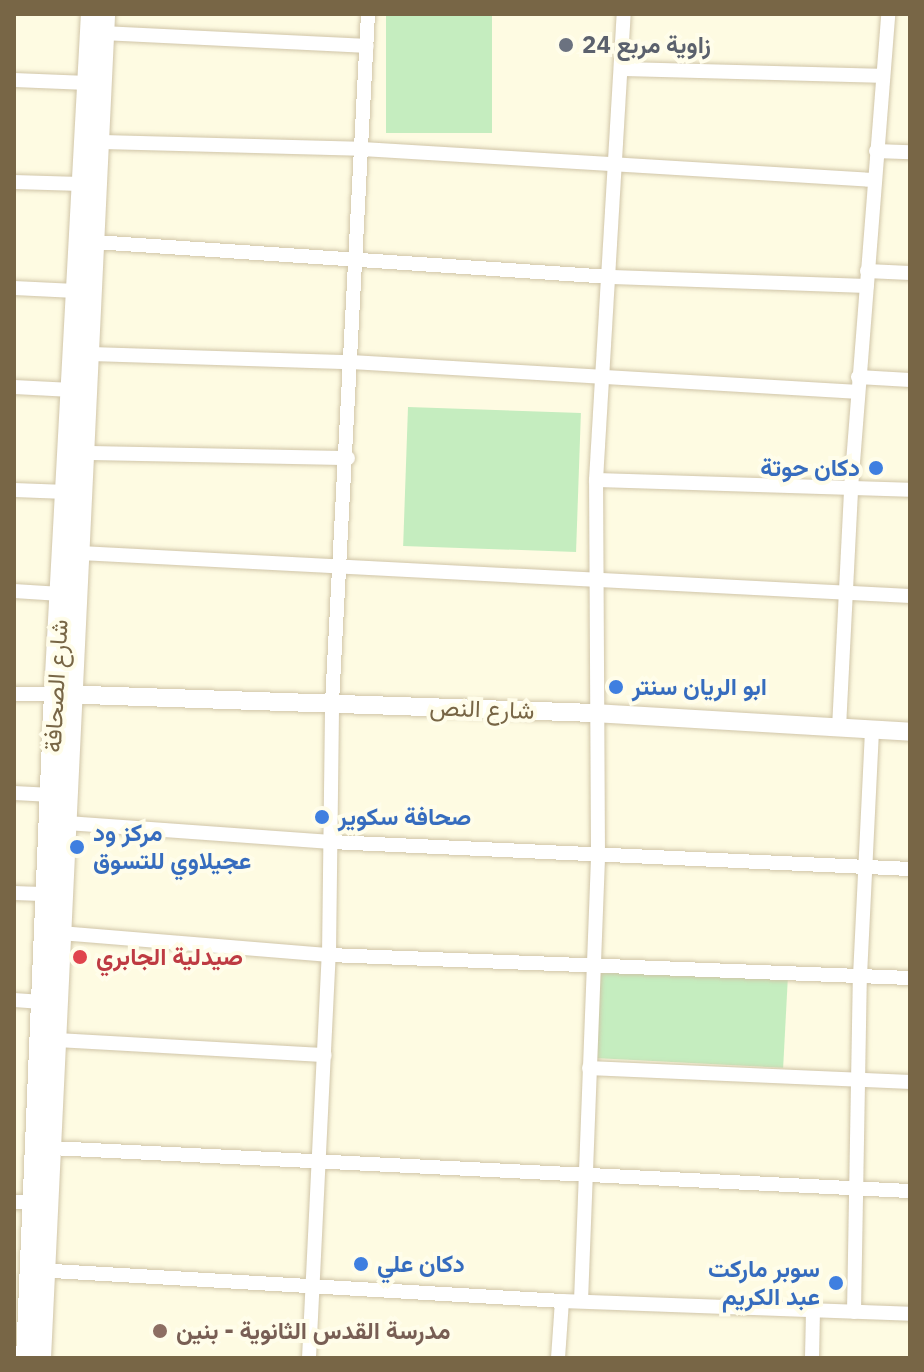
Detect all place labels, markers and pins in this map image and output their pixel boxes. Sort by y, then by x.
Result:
place label: زاوية مربع 24 [582,31,711,59]
marker: زاوية مربع 24 [557,36,575,54]
place label: دكان حوتة [760,454,860,482]
marker: دكان حوتة [867,459,885,477]
place label: ابو الريان سنتر [632,673,767,701]
marker: ابو الريان سنتر [607,678,625,696]
place label: صحافة سكوير [338,803,471,831]
marker: صحافة سكوير [313,808,331,826]
place label: مركز ود عجيلاوي للتسوق [93,819,251,875]
marker: مركز ود عجيلاوي للتسوق [68,838,86,856]
place label: صيدلية الجابري [96,943,243,971]
marker: صيدلية الجابري [71,948,89,966]
place label: دكان علي [377,1250,465,1278]
marker: دكان علي [352,1255,370,1273]
place label: سوبر ماركت عبد الكريم [708,1255,820,1311]
marker: سوبر ماركت عبد الكريم [827,1274,845,1292]
place label: مدرسة القدس الثانوية - بنين [176,1317,450,1345]
marker: مدرسة القدس الثانوية - بنين [151,1322,169,1340]

